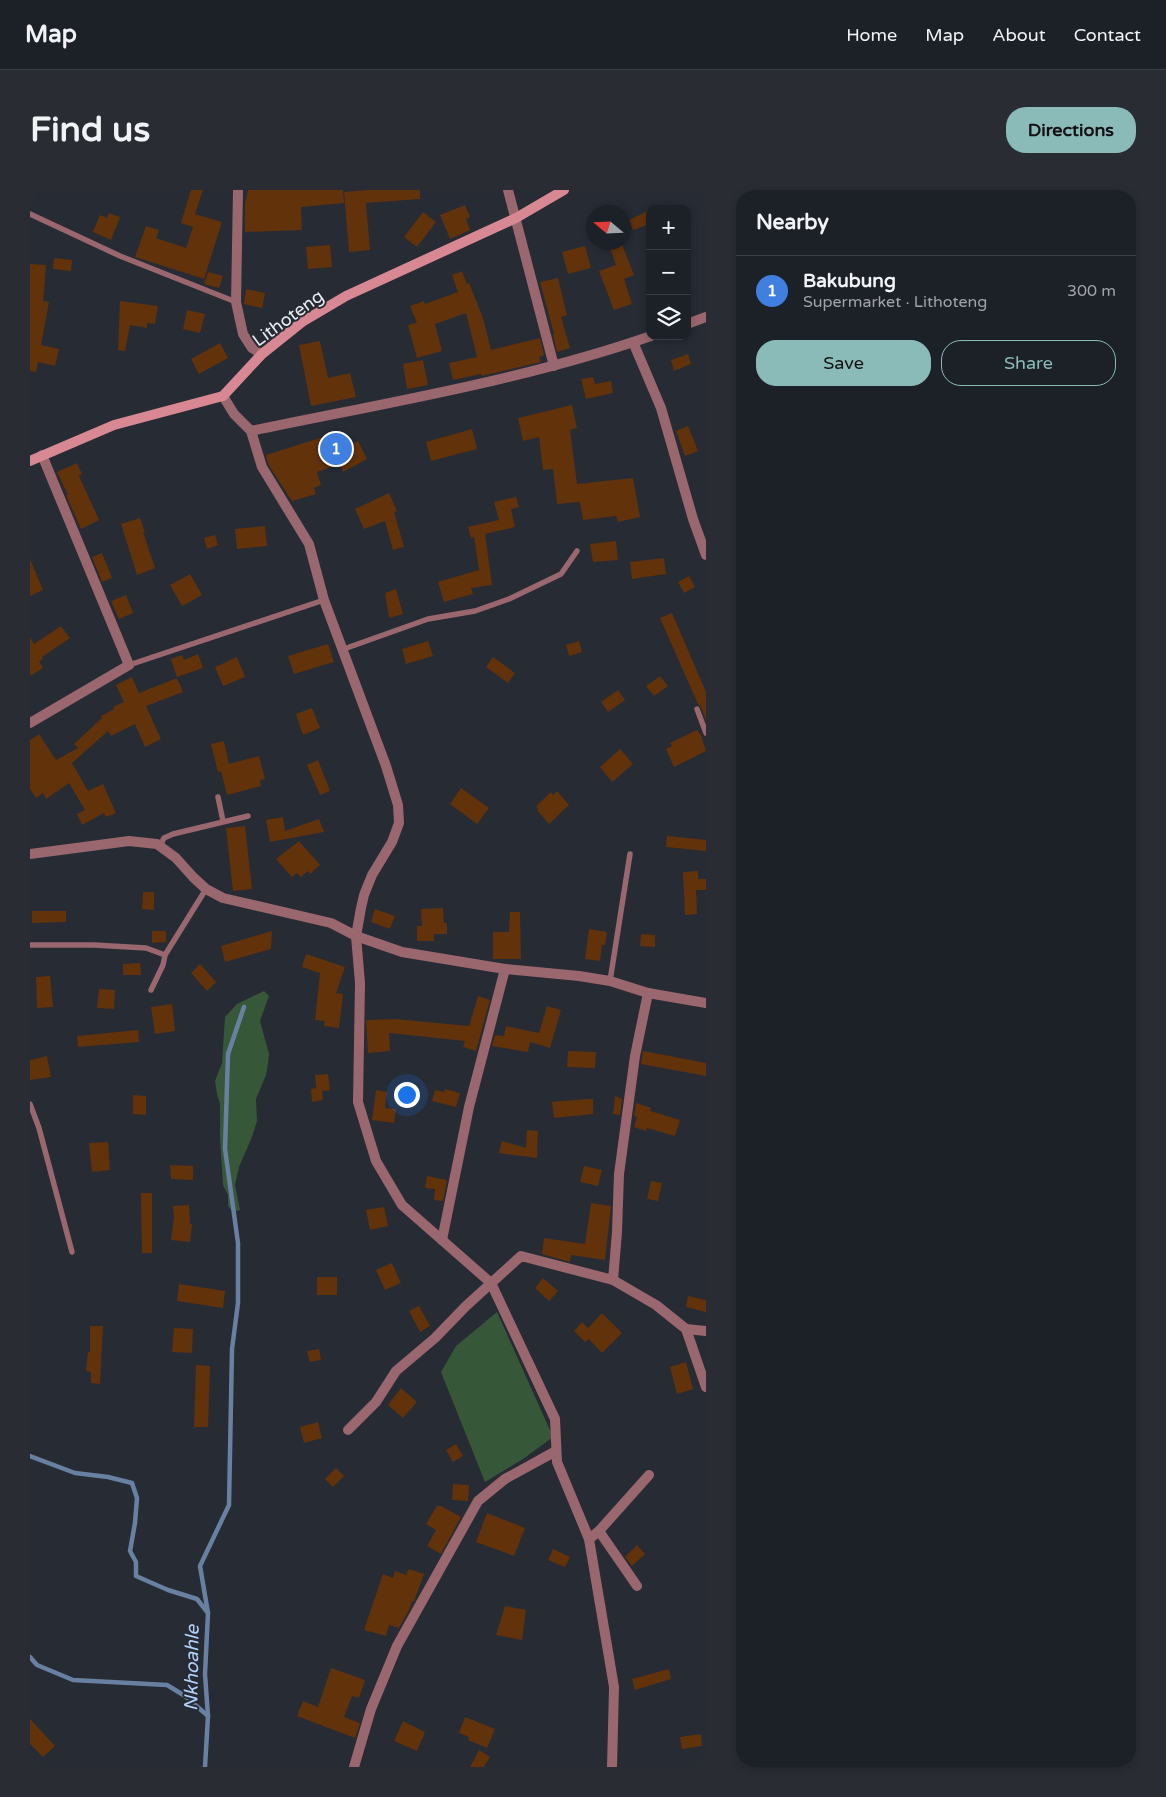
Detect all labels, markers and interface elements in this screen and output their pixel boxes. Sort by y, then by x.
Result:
text: Map [25,20,77,49]
text: Home [846,24,897,46]
text: Map [925,24,964,46]
text: About [992,24,1046,46]
text: Contact [1074,24,1141,46]
button: Directions [1006,107,1136,153]
text: Find us [30,109,150,151]
north arrow [586,205,631,250]
map controls [646,205,691,340]
button: + [646,205,691,250]
text: Nearby [756,210,829,235]
button: − [646,250,691,295]
text: Bakubung [803,270,896,292]
text: 1 [767,281,777,301]
text: 300 m [1067,281,1116,301]
street label: Lithoteng [248,285,328,351]
text: Supermarket · Lithoteng [803,292,987,312]
button: layers [646,295,691,340]
button: Save [756,340,931,386]
button: Share [941,340,1116,386]
pin: 1 [320,430,352,468]
your location [394,1082,420,1108]
water label: Nkhoahle [180,1623,204,1711]

